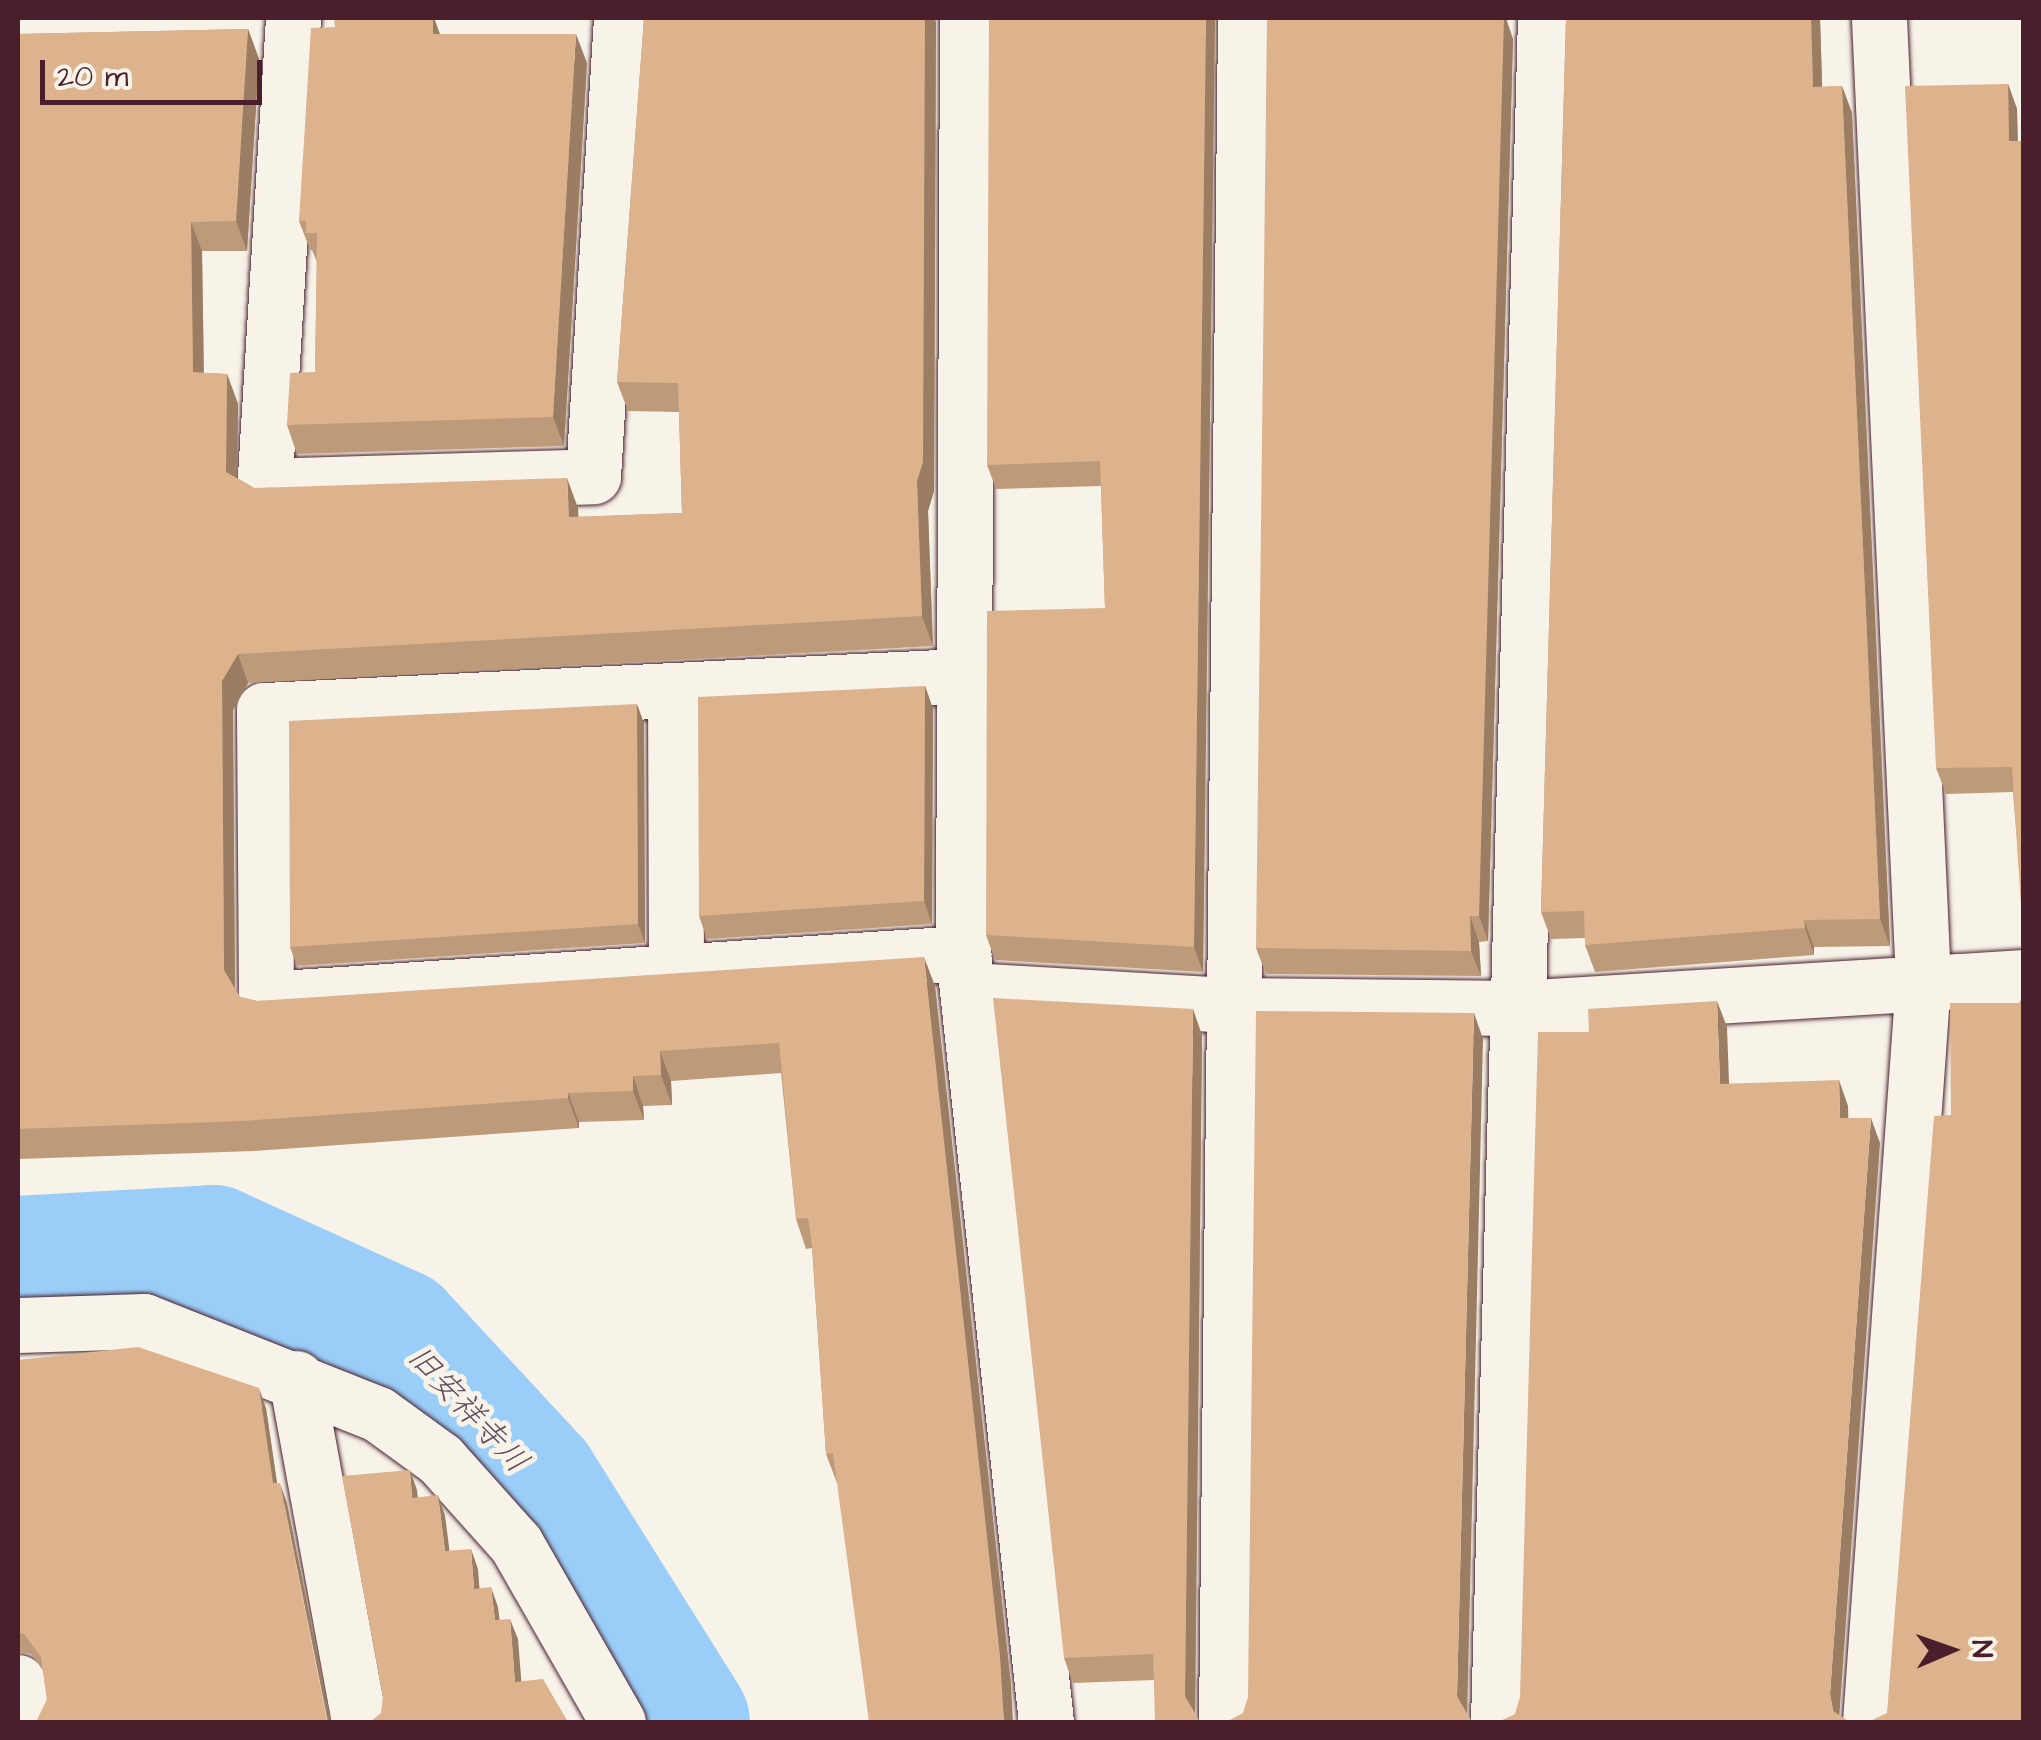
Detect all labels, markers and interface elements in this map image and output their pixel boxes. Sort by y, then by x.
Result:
scale bar [45,40,268,102]
text: 20 m [57,56,128,98]
water label: 旧安祥寺川 [398,1338,536,1482]
north arrow [1901,1600,2001,1700]
text: N [1962,1639,2001,1658]

